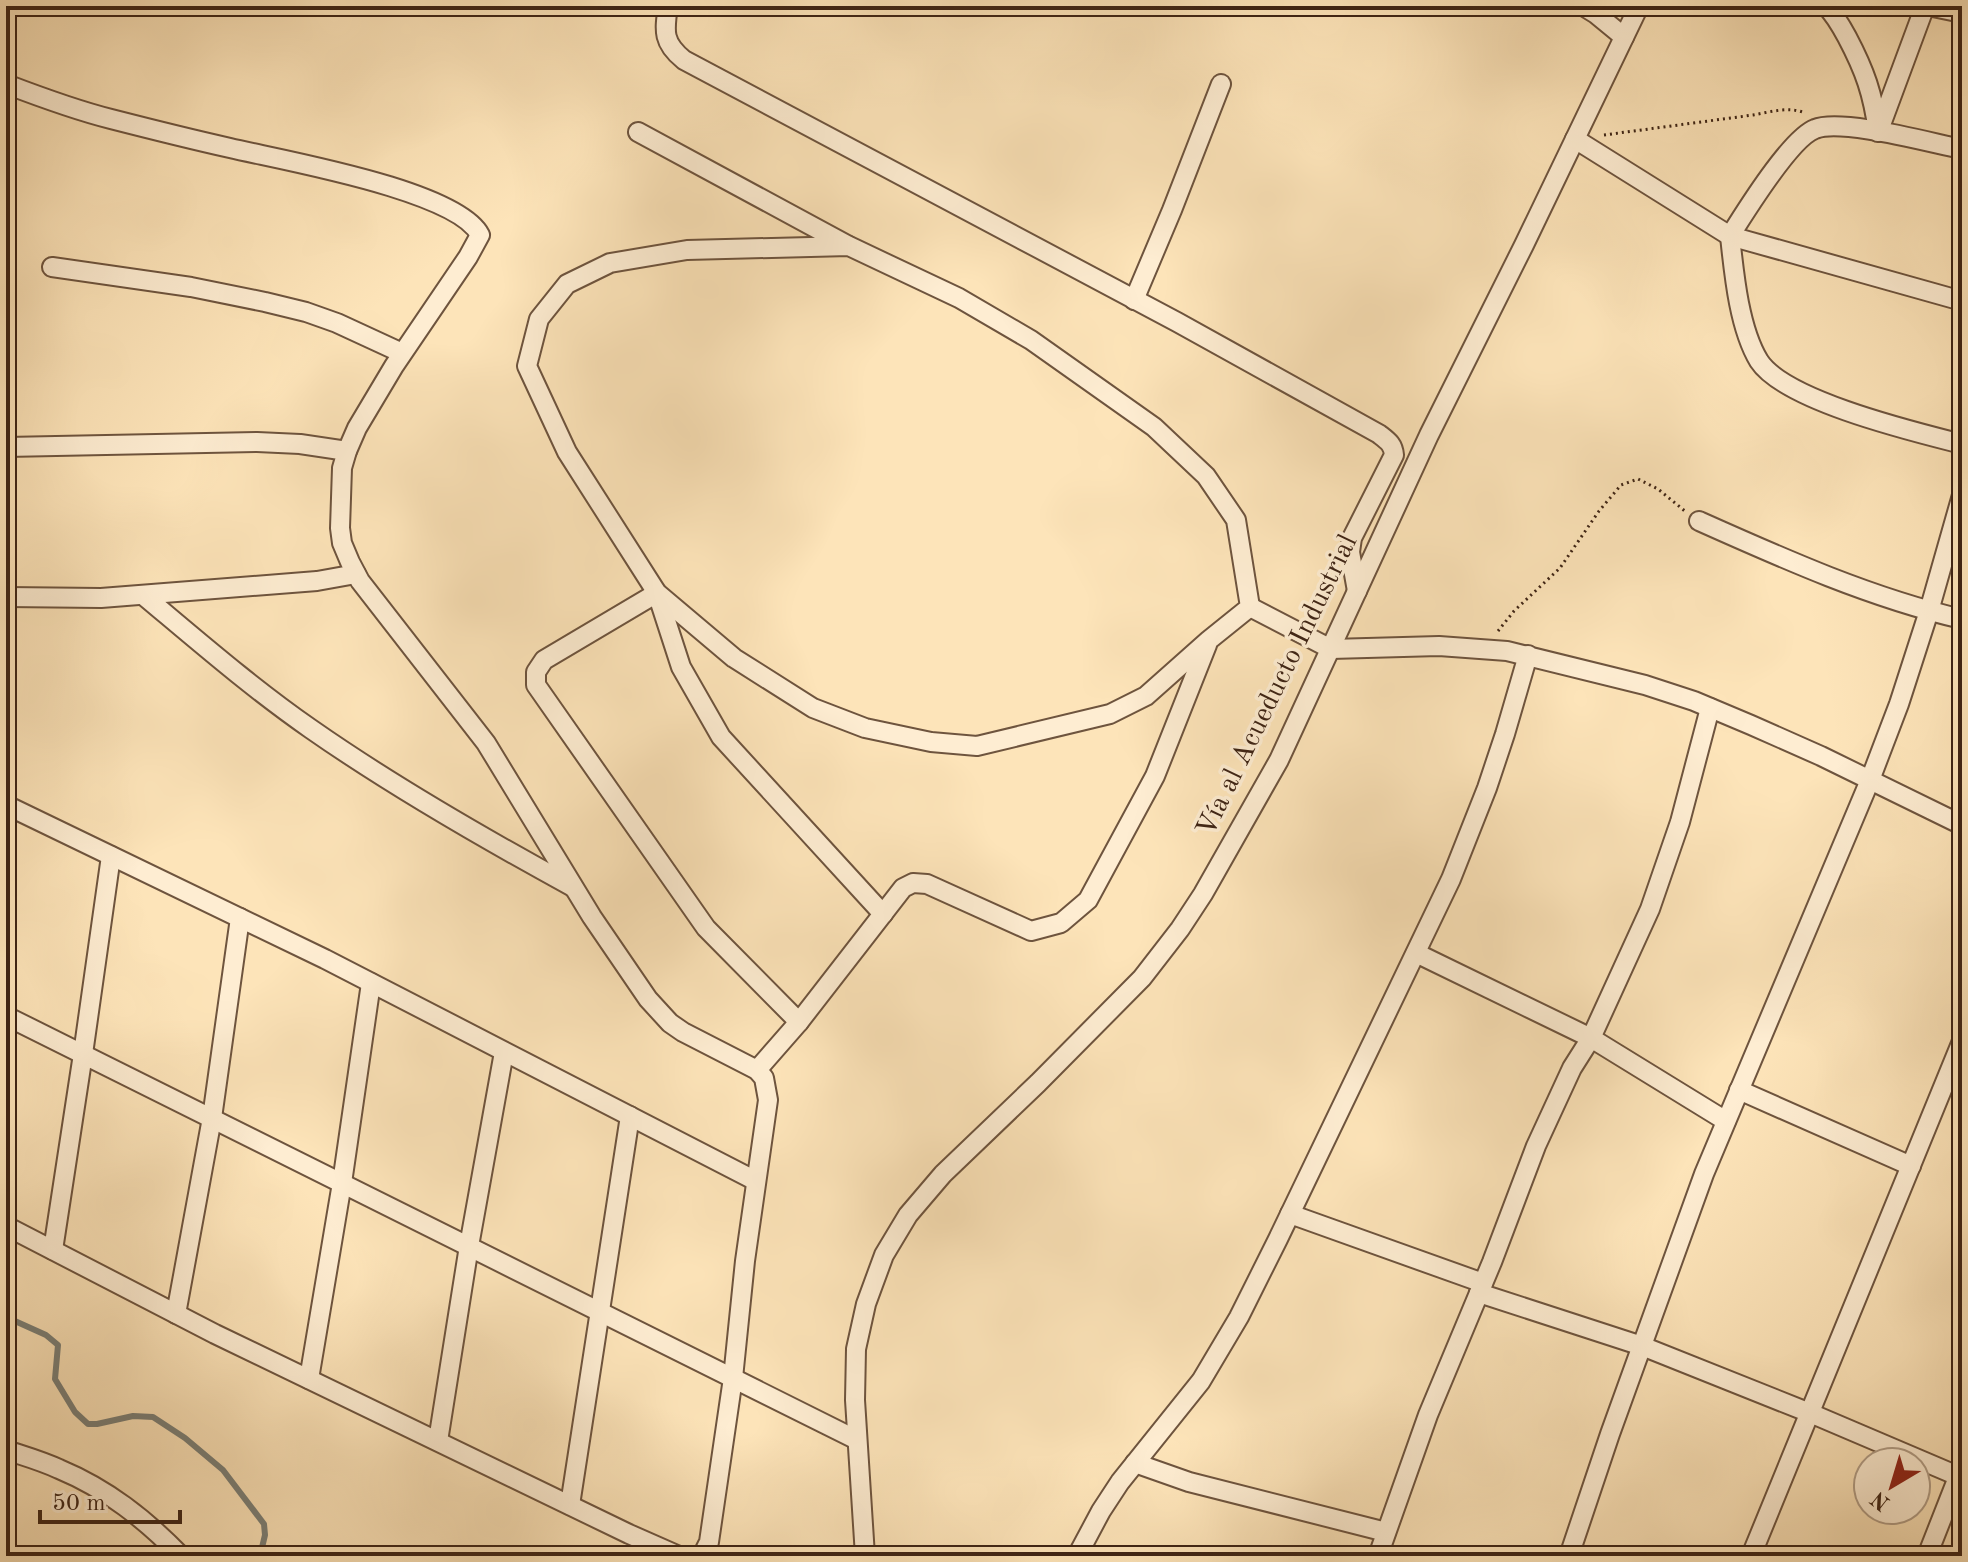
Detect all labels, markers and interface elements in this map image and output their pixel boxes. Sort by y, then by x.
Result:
street label: Vía al Acueducto Industrial [1193,531,1363,841]
north arrow [1852,1446,1932,1526]
scale bar [40,1474,180,1524]
text: N [1867,1486,1894,1514]
text: 50 m [52,1492,106,1516]

